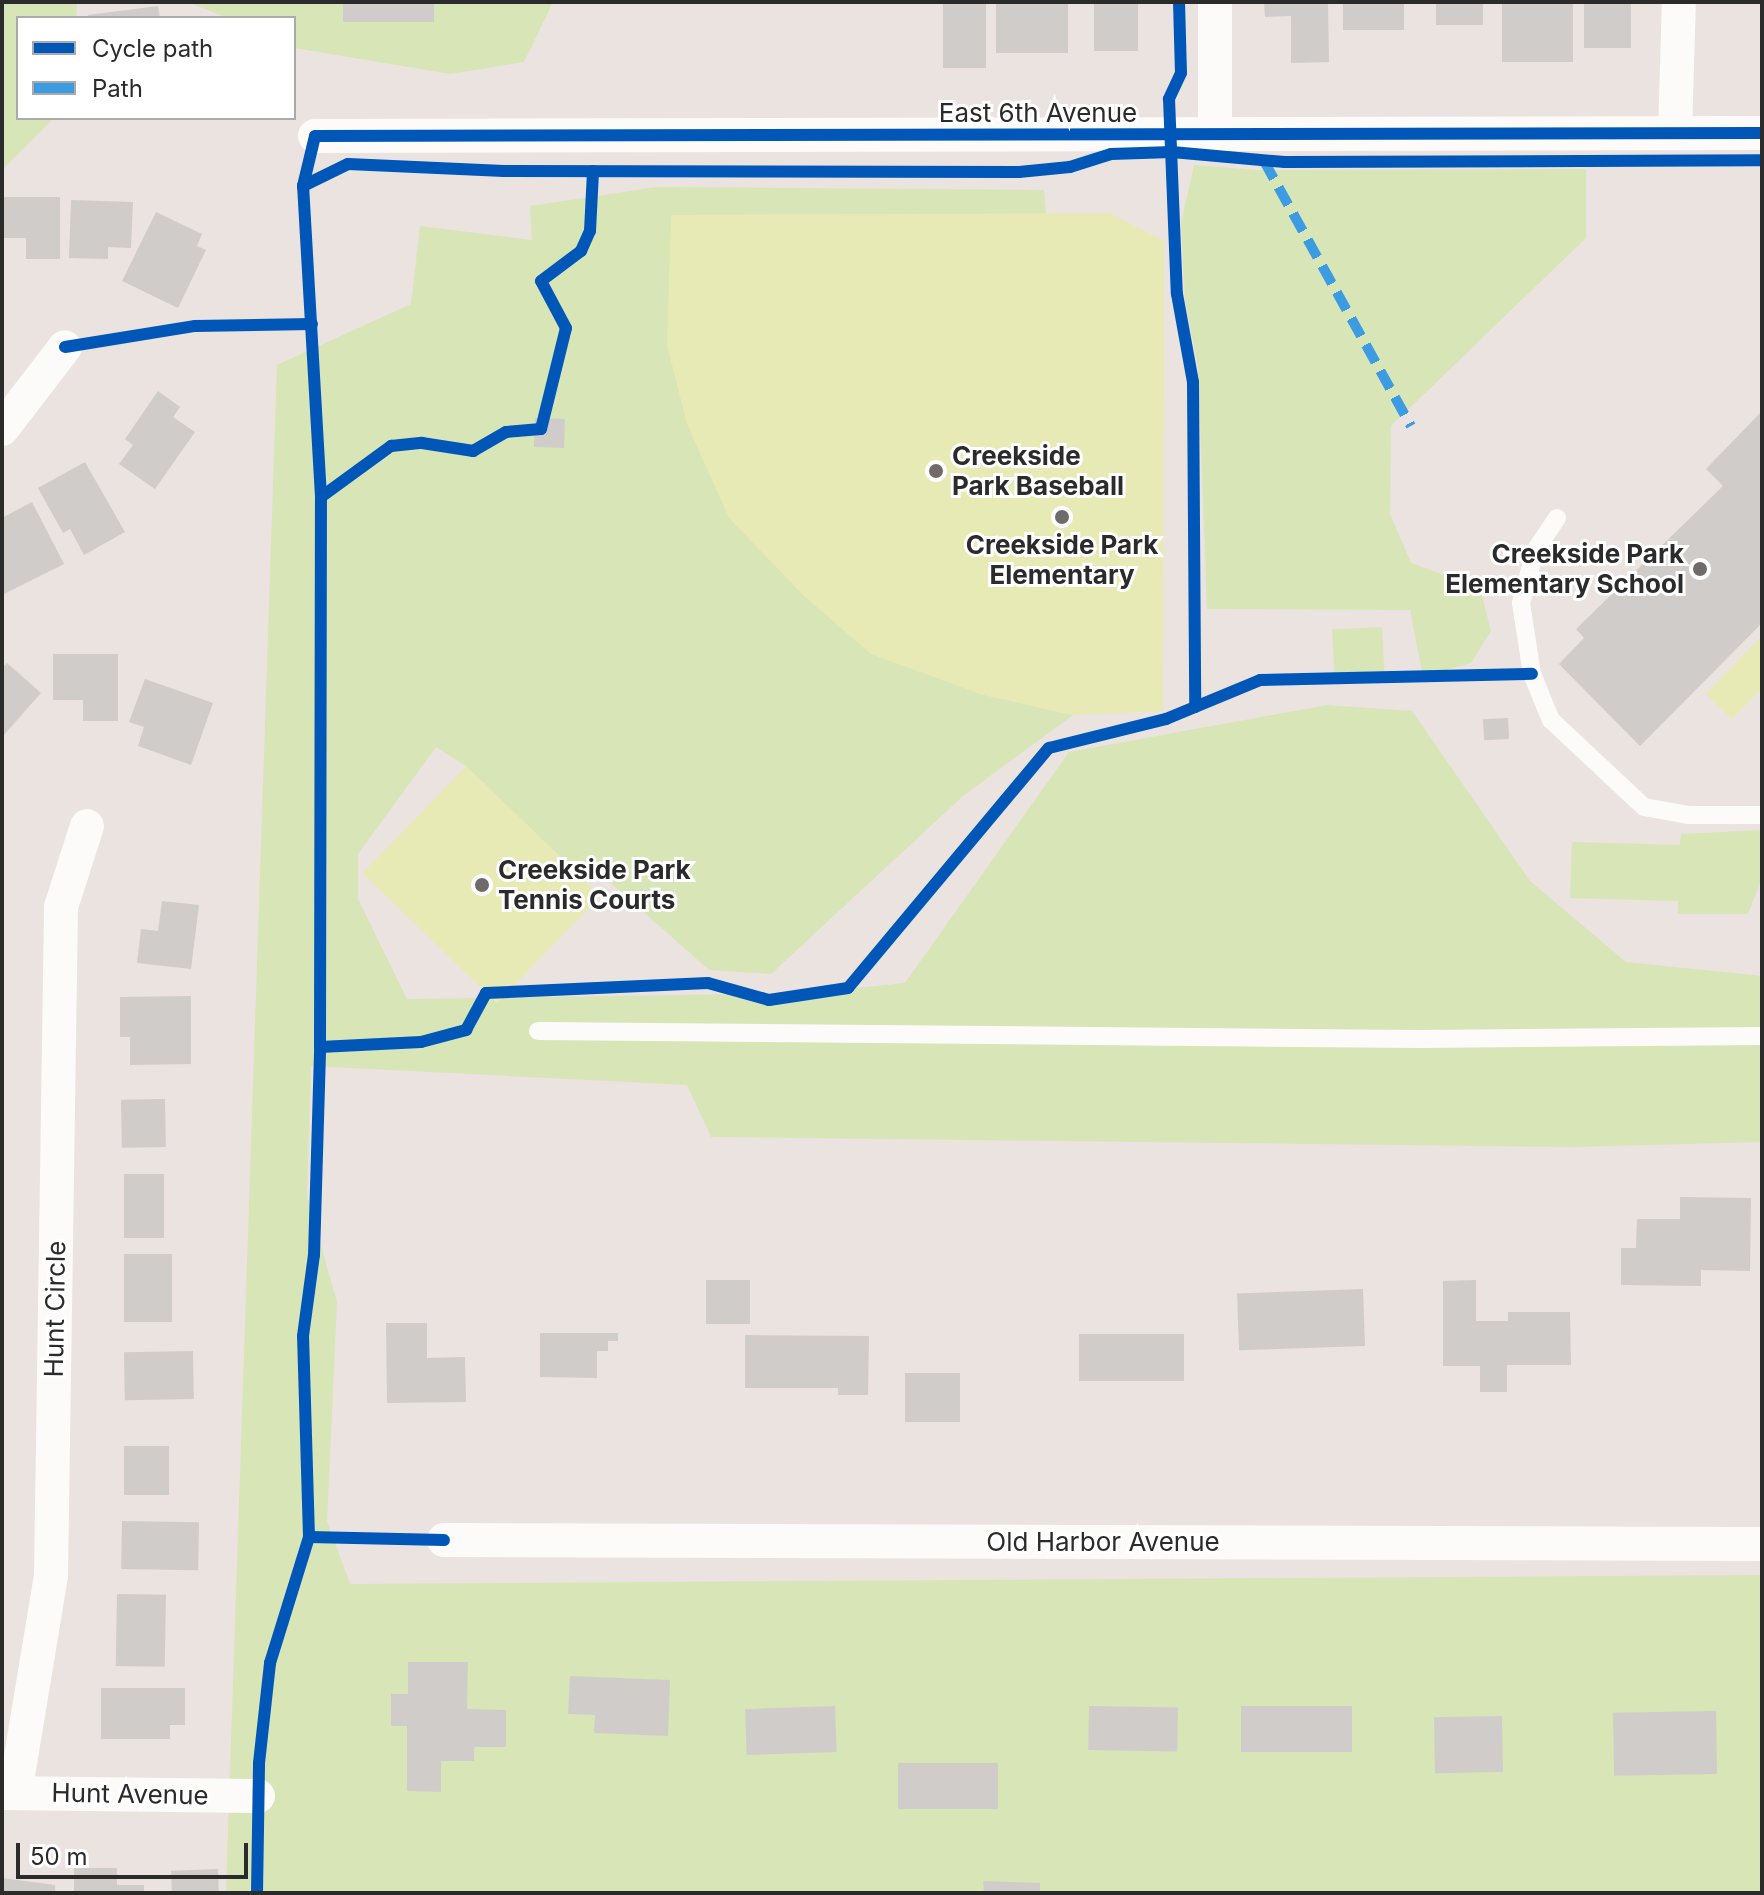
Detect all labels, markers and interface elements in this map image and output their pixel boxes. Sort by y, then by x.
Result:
legend [16,16,296,120]
text: Cycle path [92,34,213,63]
text: Path [92,74,143,103]
street label: East 6th Avenue [939,97,1137,129]
place label: Creekside Park Baseball [952,440,1124,502]
marker: Creekside Park Baseball [927,462,945,480]
marker: Creekside Park Elementary [1053,508,1071,526]
place label: Creekside Park Elementary [966,529,1158,590]
place label: Creekside Park Elementary School [1445,538,1684,600]
marker: Creekside Park Elementary School [1691,560,1709,578]
place label: Creekside Park Tennis Courts [498,854,691,916]
marker: Creekside Park Tennis Courts [473,876,491,894]
street label: Hunt Circle [38,1240,72,1378]
street label: Old Harbor Avenue [986,1526,1220,1558]
street label: Hunt Avenue [51,1777,209,1811]
scale bar [20,1827,252,1877]
text: 50 m [30,1842,88,1871]

